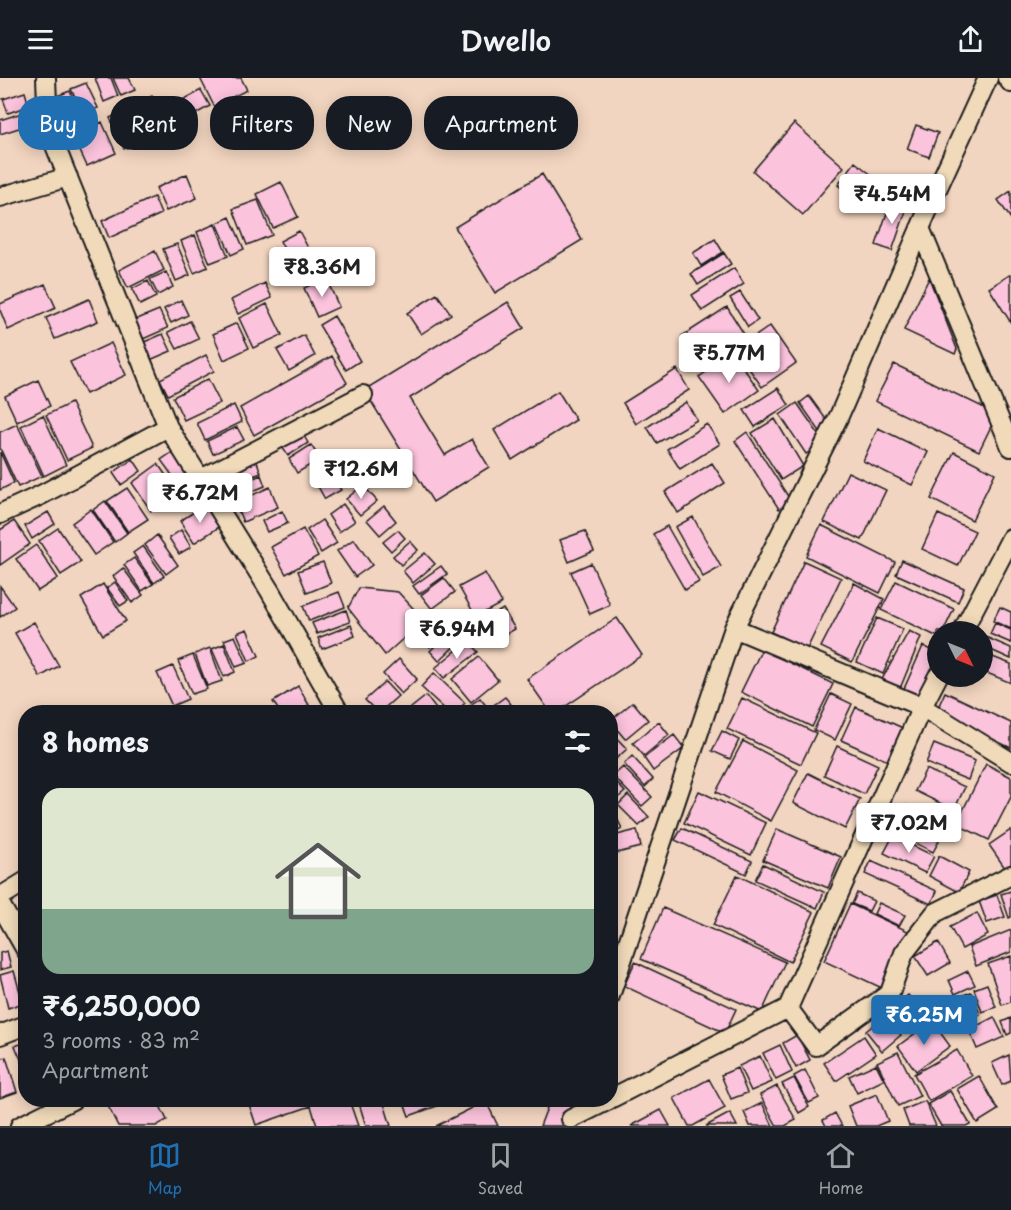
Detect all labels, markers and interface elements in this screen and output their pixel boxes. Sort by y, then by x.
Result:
text: Dwello [460,19,551,60]
icon: menu [24,23,57,56]
icon: share [954,23,987,56]
chip: Buy [18,96,98,150]
chip: Rent [110,96,198,150]
chip: Filters [210,96,314,150]
chip: New [326,96,412,150]
chip: Apartment [424,96,578,150]
pin: ₹4.54M [843,174,941,225]
text: ₹4.54M [853,178,931,208]
pin: ₹8.36M [273,247,371,298]
text: ₹8.36M [283,251,361,281]
pin: ₹5.77M [680,333,778,384]
text: ₹5.77M [693,337,765,367]
pin: ₹12.6M [312,449,410,500]
text: ₹12.6M [324,453,398,483]
pin: ₹6.72M [151,473,249,524]
text: ₹6.72M [161,477,239,507]
pin: ₹6.94M [408,609,506,660]
text: ₹6.94M [419,613,495,643]
north arrow [927,621,993,687]
map controls [927,621,993,687]
text: 8 homes [42,722,149,761]
icon: filters [561,725,594,758]
pin: ₹7.02M [860,803,958,854]
text: ₹7.02M [870,807,948,837]
icon: home [264,827,372,935]
text: ₹6,250,000 [42,986,200,1025]
pin: ₹6.25M [875,995,973,1046]
text: ₹6.25M [885,999,963,1029]
text: 3 rooms · 83 m² [42,1025,200,1055]
text: Apartment [42,1055,149,1085]
tab: Map [148,1139,182,1199]
tab: Saved [478,1139,523,1199]
tab: Home [819,1139,863,1199]

